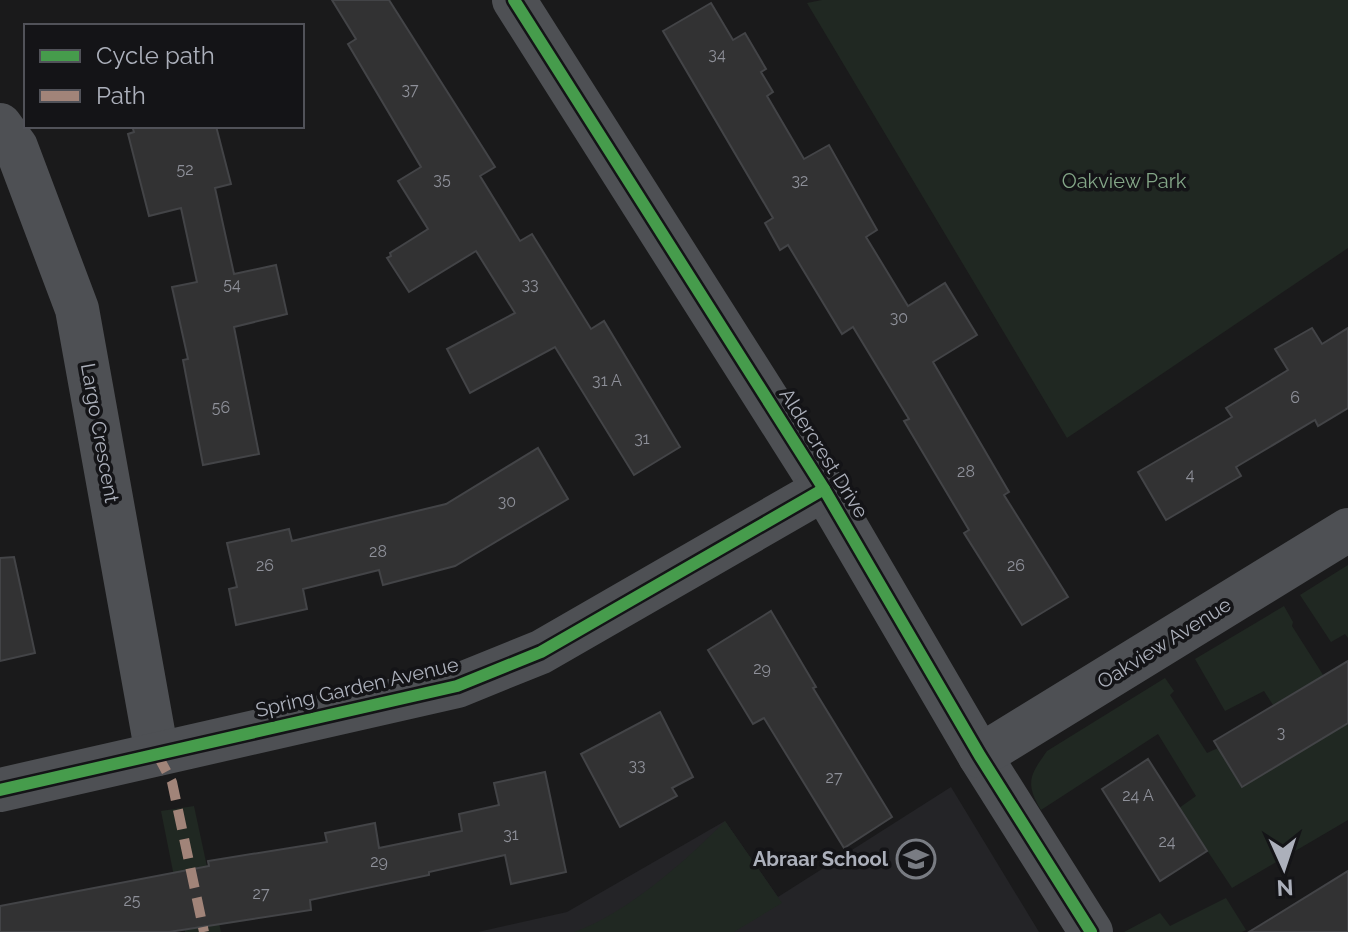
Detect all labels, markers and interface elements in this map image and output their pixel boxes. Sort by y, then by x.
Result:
legend [24,24,304,128]
text: Cycle path [96,41,215,70]
house number: 34 [708,45,726,64]
house number: 37 [401,80,419,99]
text: Path [96,81,146,110]
house number: 52 [176,160,194,179]
park label: Oakview Park [1062,169,1187,193]
house number: 35 [433,170,451,189]
house number: 32 [792,171,808,190]
house number: 54 [223,275,241,294]
house number: 33 [521,275,539,294]
house number: 30 [890,308,908,327]
street label: Largo Crescent [76,361,124,505]
house number: 31 A [592,371,622,390]
street label: Aldercrest Drive [774,384,874,523]
house number: 6 [1290,388,1300,407]
house number: 56 [212,398,230,417]
house number: 31 [634,429,650,448]
house number: 28 [957,462,975,481]
house number: 4 [1186,465,1195,484]
house number: 30 [498,492,516,511]
house number: 28 [369,542,387,561]
house number: 26 [256,556,274,575]
house number: 26 [1007,556,1025,575]
street label: Oakview Avenue [1093,592,1236,694]
street label: Spring Garden Avenue [253,652,461,722]
house number: 29 [753,659,771,678]
house number: 3 [1277,723,1285,742]
house number: 33 [628,756,646,775]
house number: 27 [826,768,843,787]
house number: 24 A [1122,786,1154,805]
house number: 31 [503,825,519,844]
north arrow [1244,828,1324,908]
house number: 24 [1158,832,1176,851]
school or university icon: Abraar School [895,838,937,880]
place label: Abraar School [753,847,889,871]
house number: 29 [370,852,388,871]
text: N [1276,875,1294,901]
house number: 27 [253,884,270,903]
house number: 25 [123,891,141,910]

